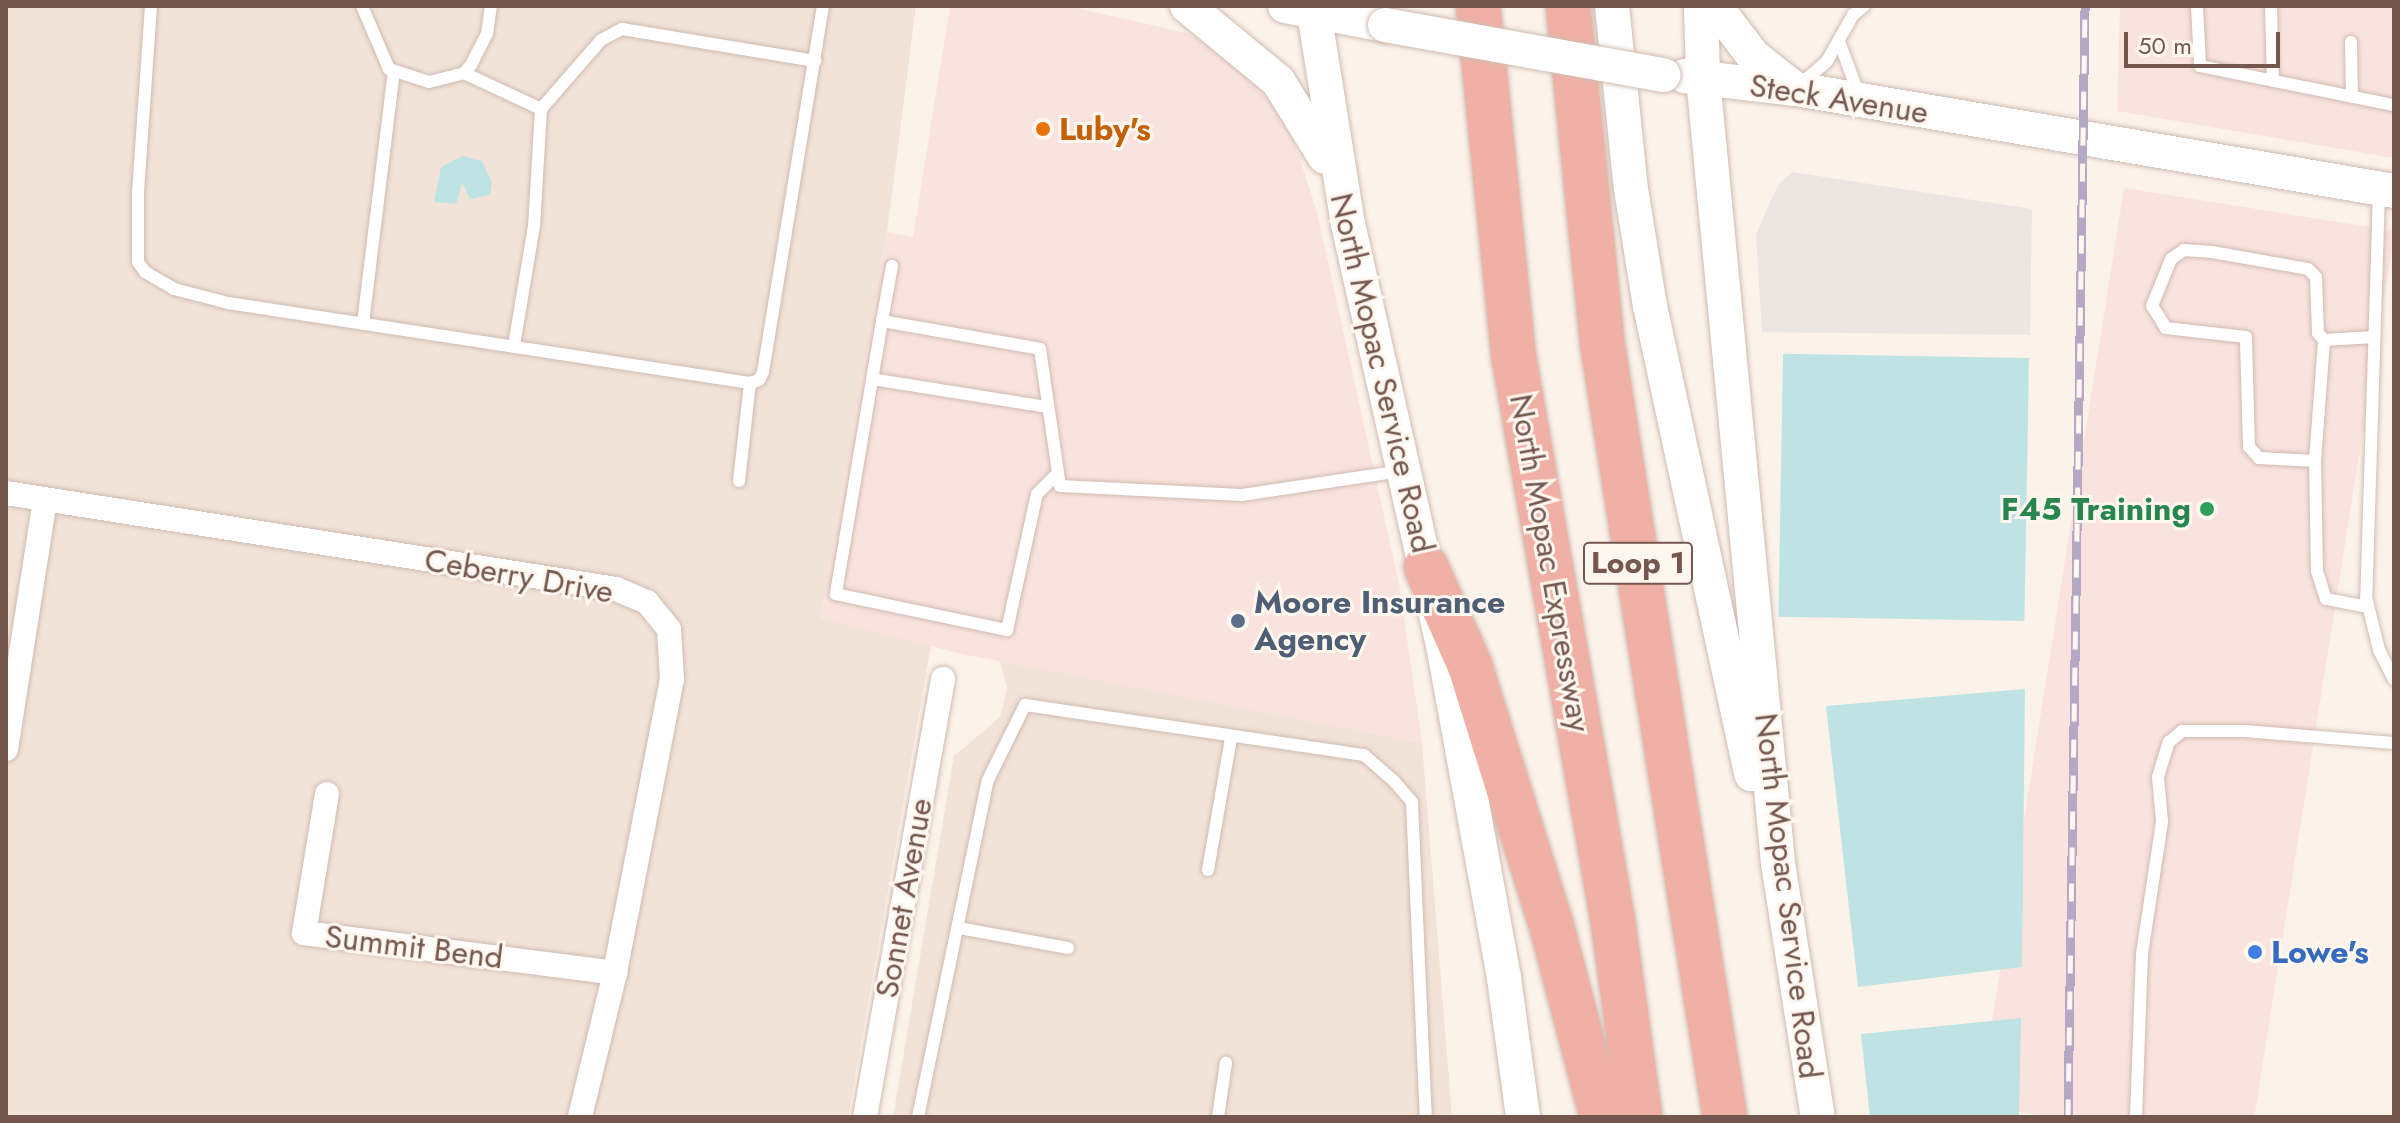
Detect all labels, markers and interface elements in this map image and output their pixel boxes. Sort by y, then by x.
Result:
scale bar [2128,16,2284,66]
text: 50 m [2138,28,2192,63]
street label: Steck Avenue [1747,66,1931,132]
place label: Luby's [1059,110,1151,148]
marker: Luby's [1034,120,1052,138]
street label: North Mopac Service Road [1322,189,1442,557]
street label: North Mopac Expressway [1501,391,1599,735]
place label: F45 Training [2001,490,2191,528]
marker: F45 Training [2198,500,2216,518]
road number: Loop 1 [1582,537,1694,589]
street label: Ceberry Drive [422,541,616,611]
place label: Moore Insurance Agency [1254,584,1505,659]
marker: Moore Insurance Agency [1229,612,1247,630]
street label: North Mopac Service Road [1747,711,1829,1081]
street label: Sonnet Avenue [868,795,940,1001]
street label: Summit Bend [323,917,505,977]
place label: Lowe's [2271,933,2369,971]
marker: Lowe's [2246,943,2264,961]

